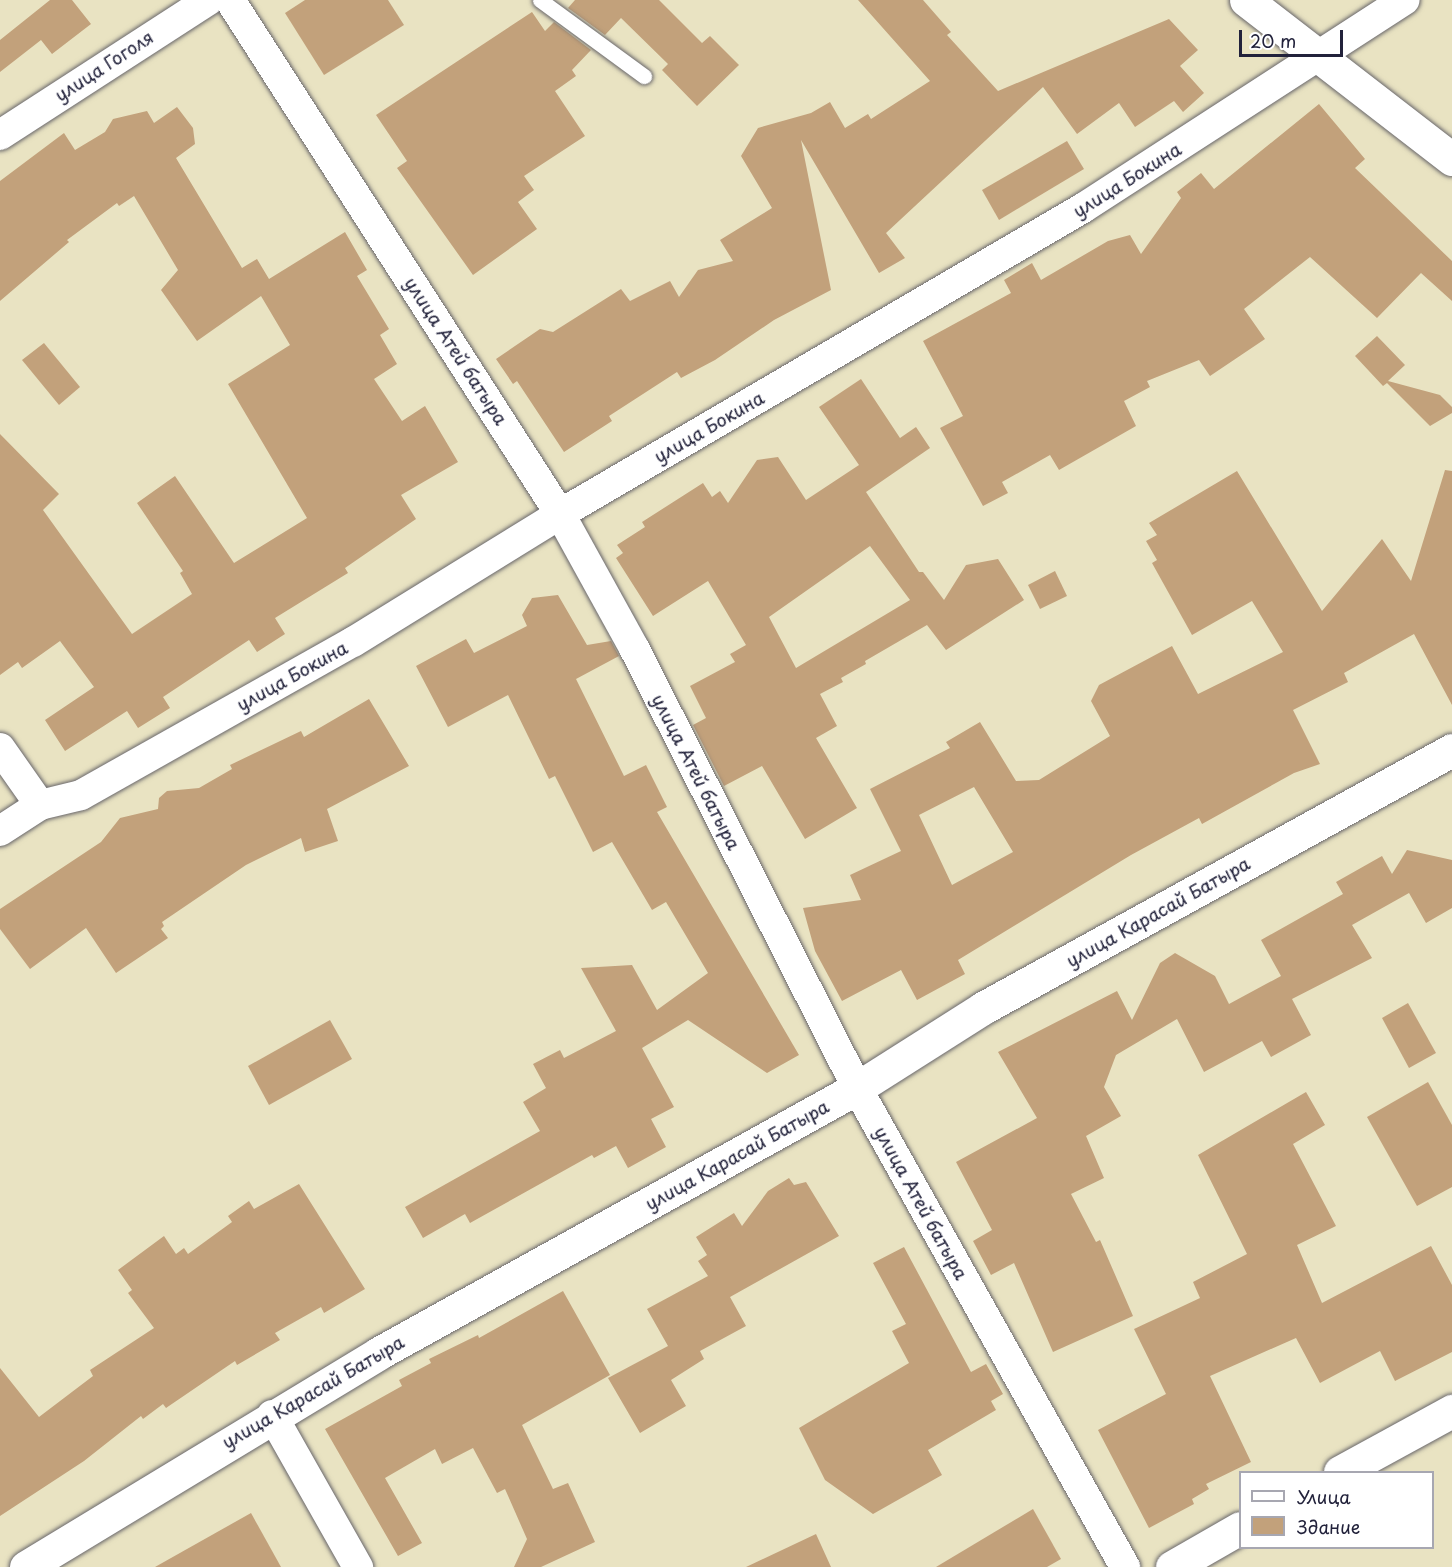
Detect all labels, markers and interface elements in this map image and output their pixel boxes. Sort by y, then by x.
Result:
scale bar [1242,18,1346,56]
street label: улица Гоголя [50,26,158,106]
text: 20 m [1250,27,1296,54]
street label: улица Бокина [1068,138,1186,222]
street label: улица Атей батыра [400,273,512,429]
street label: улица Бокина [650,386,768,468]
street label: улица Бокина [232,636,352,716]
street label: улица Атей батыра [647,690,745,854]
street label: улица Карасай Батыра [1062,852,1254,972]
street label: улица Карасай Батыра [641,1095,833,1215]
street label: улица Атей батыра [870,1122,972,1284]
street label: улица Карасай Батыра [218,1331,408,1453]
legend [1239,1471,1434,1549]
text: Улица [1297,1483,1351,1510]
text: Здание [1297,1513,1360,1540]

